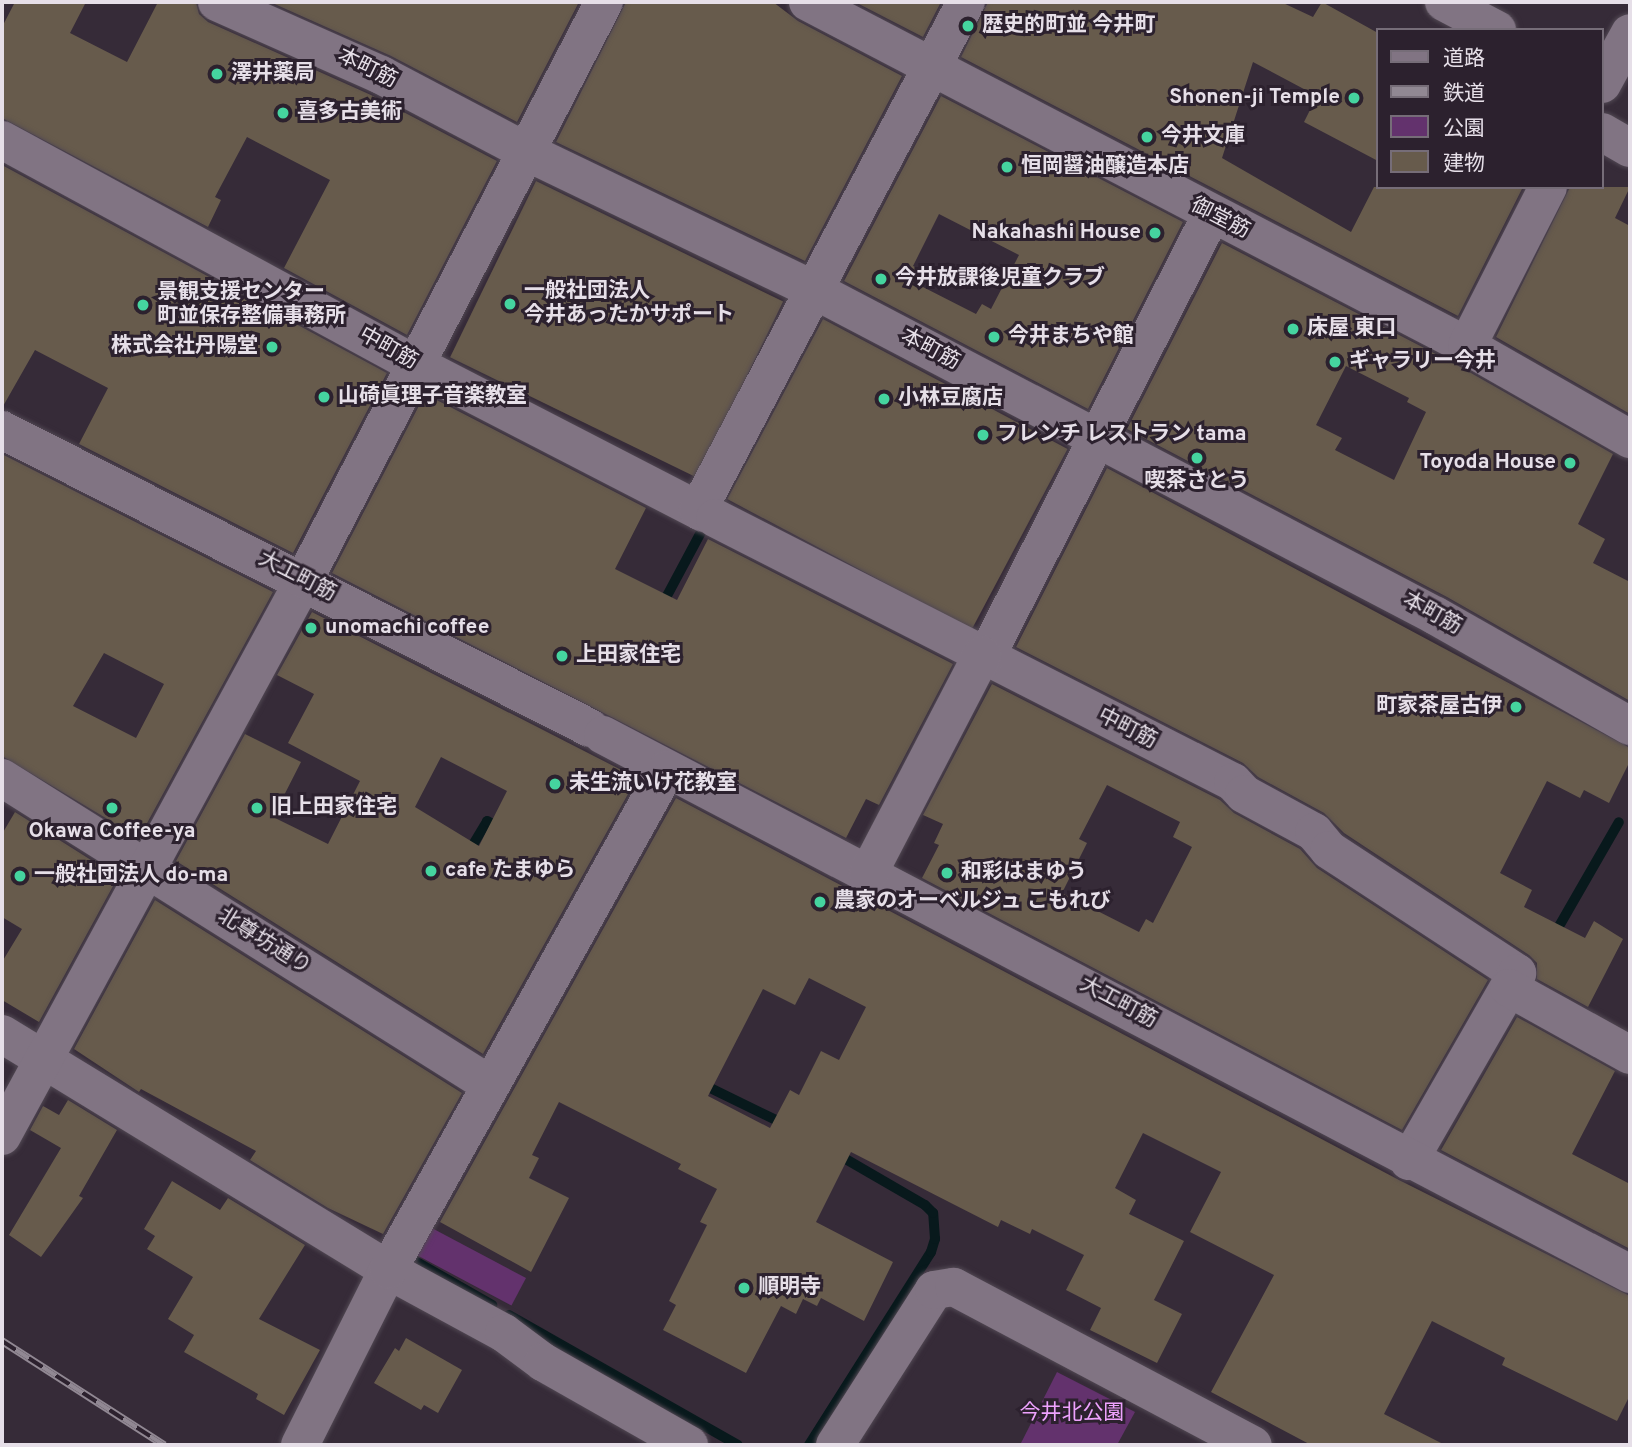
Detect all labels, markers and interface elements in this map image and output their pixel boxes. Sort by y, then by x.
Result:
place label: 歴史的町並 今井町 [982,13,1155,39]
marker: 歴史的町並 今井町 [960,18,976,34]
legend [1376,28,1604,189]
street label: 本町筋 [333,44,401,94]
text: 道路 [1443,46,1485,73]
place label: 澤井薬局 [231,61,315,87]
marker: 澤井薬局 [209,66,225,82]
text: 鉄道 [1443,81,1485,108]
place label: Shonen-ji Temple [1169,85,1340,111]
marker: Shonen-ji Temple [1346,90,1362,106]
place label: 喜多古美術 [297,100,402,126]
marker: 喜多古美術 [275,105,291,121]
text: 公園 [1443,116,1485,143]
place label: 今井文庫 [1161,124,1245,150]
marker: 今井文庫 [1139,129,1155,145]
text: 建物 [1443,151,1485,178]
place label: 恒岡醤油醸造本店 [1021,154,1189,180]
marker: 恒岡醤油醸造本店 [999,159,1015,175]
street label: 御堂筋 [1186,193,1254,245]
place label: Nakahashi House [972,220,1141,246]
marker: Nakahashi House [1147,225,1163,241]
place label: 今井放課後児童クラブ [895,266,1105,292]
marker: 今井放課後児童クラブ [873,271,889,287]
place label: 一般社団法人 今井あったかサポート [524,279,734,329]
place label: 景観支援センター 町並保存整備事務所 [157,280,346,330]
marker: 一般社団法人 今井あったかサポート [502,296,518,312]
marker: 景観支援センター 町並保存整備事務所 [135,297,151,313]
place label: 床屋 東口 [1307,316,1396,342]
marker: 床屋 東口 [1285,321,1301,337]
street label: 中町筋 [354,323,422,375]
street label: 本町筋 [896,324,964,376]
place label: 今井まちや館 [1008,324,1134,350]
marker: 今井まちや館 [986,329,1002,345]
place label: 株式会社丹陽堂 [111,334,258,360]
marker: 株式会社丹陽堂 [264,339,280,355]
place label: ギャラリー今井 [1349,349,1496,375]
marker: ギャラリー今井 [1327,354,1343,370]
place label: 山碕眞理子音楽教室 [338,384,527,410]
place label: 小林豆腐店 [898,386,1003,412]
marker: 山碕眞理子音楽教室 [316,389,332,405]
marker: 小林豆腐店 [876,391,892,407]
place label: フレンチ レストラン tama [997,422,1247,448]
marker: フレンチ レストラン tama [975,427,991,443]
marker: 喫茶さとう [1189,450,1205,466]
place label: Toyoda House [1420,450,1556,476]
marker: Toyoda House [1562,455,1578,471]
place label: 喫茶さとう [1145,469,1249,495]
street label: 大工町筋 [254,547,340,607]
street label: 本町筋 [1398,588,1466,640]
place label: unomachi coffee [325,615,489,641]
marker: unomachi coffee [303,620,319,636]
place label: 上田家住宅 [576,643,681,669]
marker: 上田家住宅 [554,648,570,664]
place label: 町家茶屋古伊 [1376,694,1502,720]
marker: 町家茶屋古伊 [1508,699,1524,715]
street label: 中町筋 [1093,703,1161,755]
place label: 未生流いけ花教室 [569,771,737,797]
marker: 未生流いけ花教室 [547,776,563,792]
place label: 旧上田家住宅 [271,795,397,821]
marker: Okawa Coffee-ya [104,800,120,816]
marker: 旧上田家住宅 [249,800,265,816]
place label: Okawa Coffee-ya [28,819,196,845]
place label: cafe たまゆら [445,858,576,884]
place label: 和彩はまゆう [961,860,1087,886]
place label: 一般社団法人 do-ma [34,863,228,889]
marker: cafe たまゆら [423,863,439,879]
marker: 和彩はまゆう [939,865,955,881]
marker: 一般社団法人 do-ma [12,868,28,884]
place label: 農家のオーベルジュ こもれび [834,889,1112,915]
marker: 農家のオーベルジュ こもれび [812,894,828,910]
street label: 北尊坊通り [213,903,315,981]
street label: 大工町筋 [1075,972,1161,1034]
place label: 順明寺 [758,1275,821,1301]
marker: 順明寺 [736,1280,752,1296]
park label: 今井北公園 [1020,1401,1124,1427]

